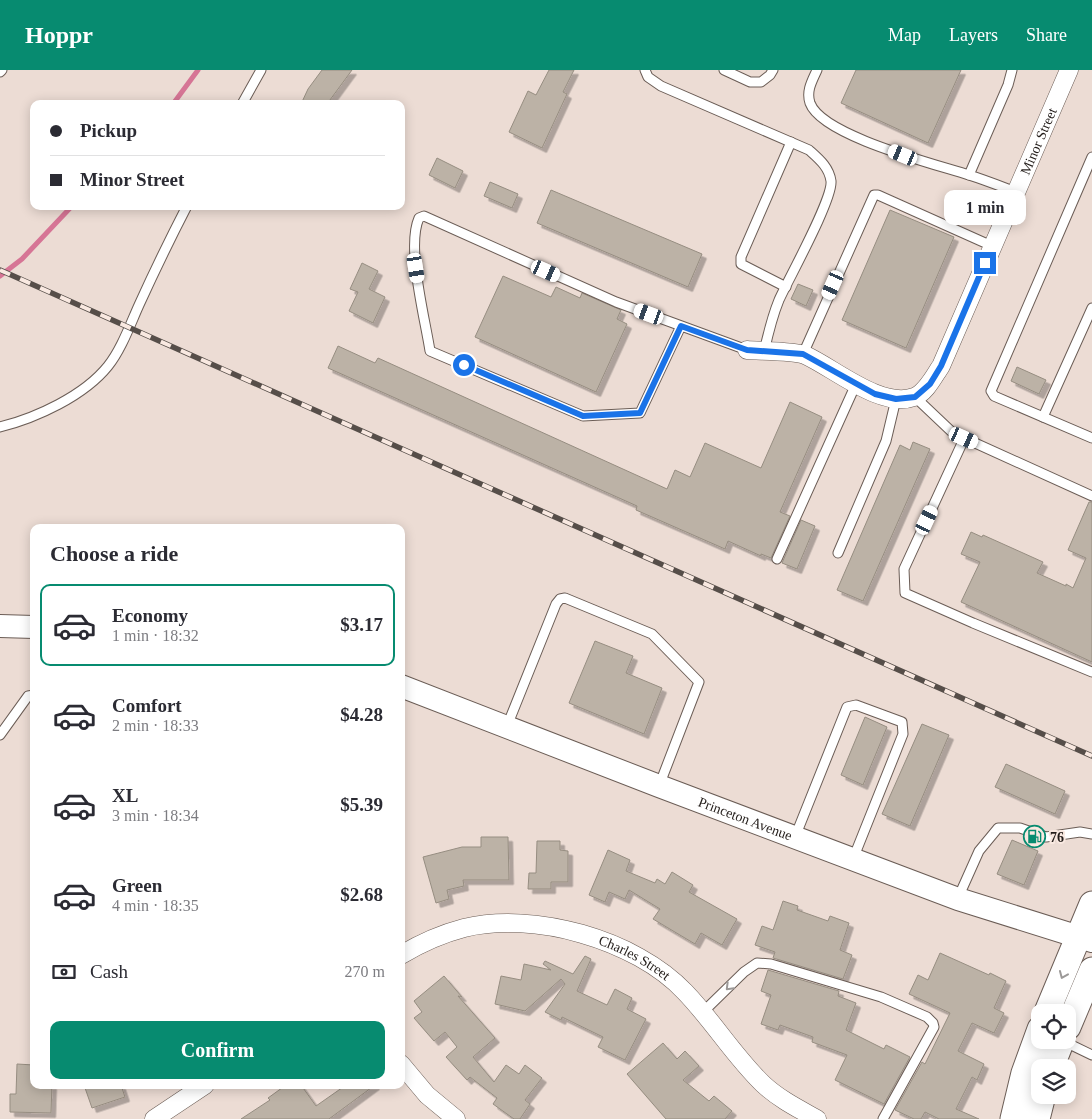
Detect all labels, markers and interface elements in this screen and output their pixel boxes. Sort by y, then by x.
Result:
text: Hoppr [25,22,93,48]
text: Map [888,25,921,45]
text: Layers [949,25,998,45]
text: Share [1026,25,1067,45]
street label: Minor Street [1018,106,1060,177]
text: Pickup [80,120,137,141]
car [886,142,919,168]
text: Minor Street [80,169,184,190]
callout: 1 min [944,190,1026,226]
text: 1 min [966,199,1004,216]
car [406,252,425,284]
route end [974,252,996,274]
car [529,258,562,284]
car [820,268,845,302]
car [632,302,665,326]
route start [453,354,475,376]
car [947,425,980,451]
car [913,503,940,537]
text: Choose a ride [50,541,178,566]
icon: car [52,603,97,648]
text: Economy [112,605,188,626]
text: $3.17 [340,614,383,635]
text: 1 min · 18:32 [112,627,199,644]
icon: car [52,693,97,738]
text: Comfort [112,695,182,716]
text: $4.28 [340,704,383,725]
text: 2 min · 18:33 [112,717,199,734]
icon: car [52,783,97,828]
text: XL [112,785,138,806]
text: $5.39 [340,794,383,815]
street label: Princeton Avenue [696,795,794,844]
text: 3 min · 18:34 [112,807,199,824]
fuel station icon: 76 [1022,825,1046,849]
place label: 76 [1050,830,1064,845]
icon: car [52,873,97,918]
text: Green [112,875,162,896]
text: $2.68 [340,884,383,905]
text: 4 min · 18:35 [112,897,199,914]
street label: Charles Street [597,933,673,983]
icon: cash [50,958,78,986]
text: Cash [90,961,128,982]
text: 270 m [345,963,385,980]
one-way arrow [1058,970,1069,979]
one-way arrow [726,981,735,990]
map controls [1031,1004,1076,1104]
button: locate [1031,1004,1076,1049]
button: Confirm [50,1021,385,1079]
button: layers [1031,1059,1076,1104]

